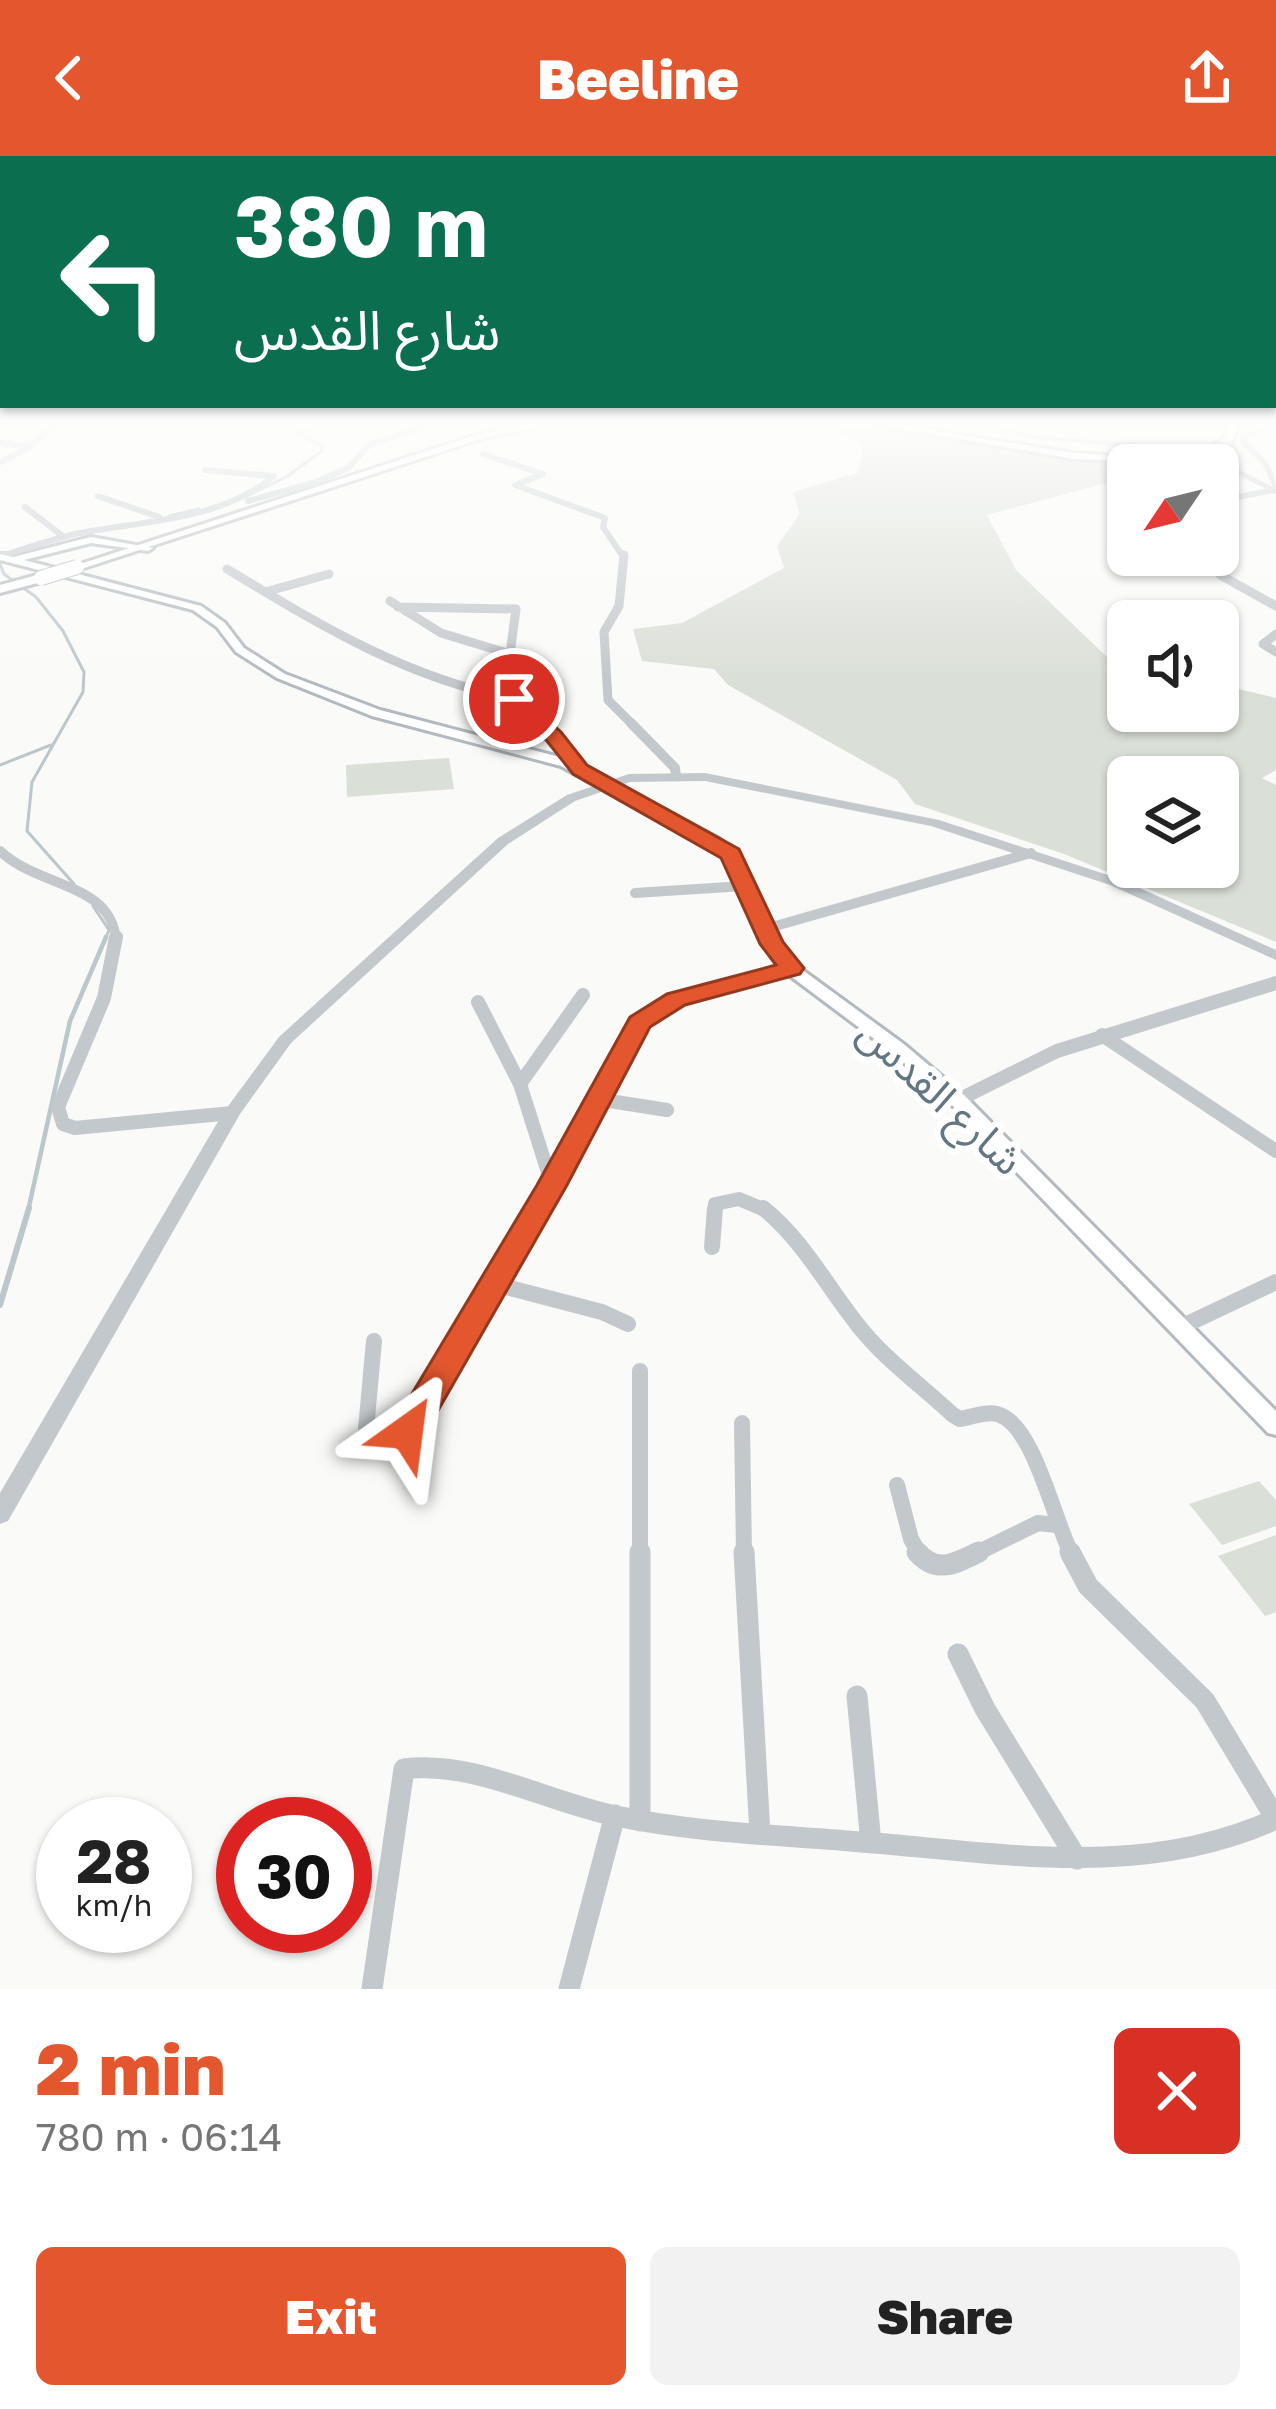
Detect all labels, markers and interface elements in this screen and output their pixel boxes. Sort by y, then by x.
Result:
icon: back [36,45,102,111]
icon: share [1174,45,1240,111]
text: Beeline [537,46,739,111]
text: 380 m [234,175,488,275]
icon: left [36,204,192,360]
text: شارع القدس [234,297,500,362]
north arrow [1107,444,1239,576]
map controls [1107,444,1239,888]
button: sound [1107,600,1239,732]
pin [463,648,565,750]
icon: arrive [481,666,547,732]
button: layers [1107,756,1239,888]
street label: شارع القدس [843,1006,1034,1190]
position arrow [344,1369,470,1495]
speed limit sign: 30 [216,1797,372,1953]
text: 28 [76,1824,151,1896]
text: km/h [76,1887,152,1923]
text: 2 min [36,2024,226,2111]
button: close [1114,2028,1240,2154]
text: 780 m · 06:14 [36,2113,282,2160]
button: Exit [36,2247,626,2385]
button: Share [650,2247,1240,2385]

